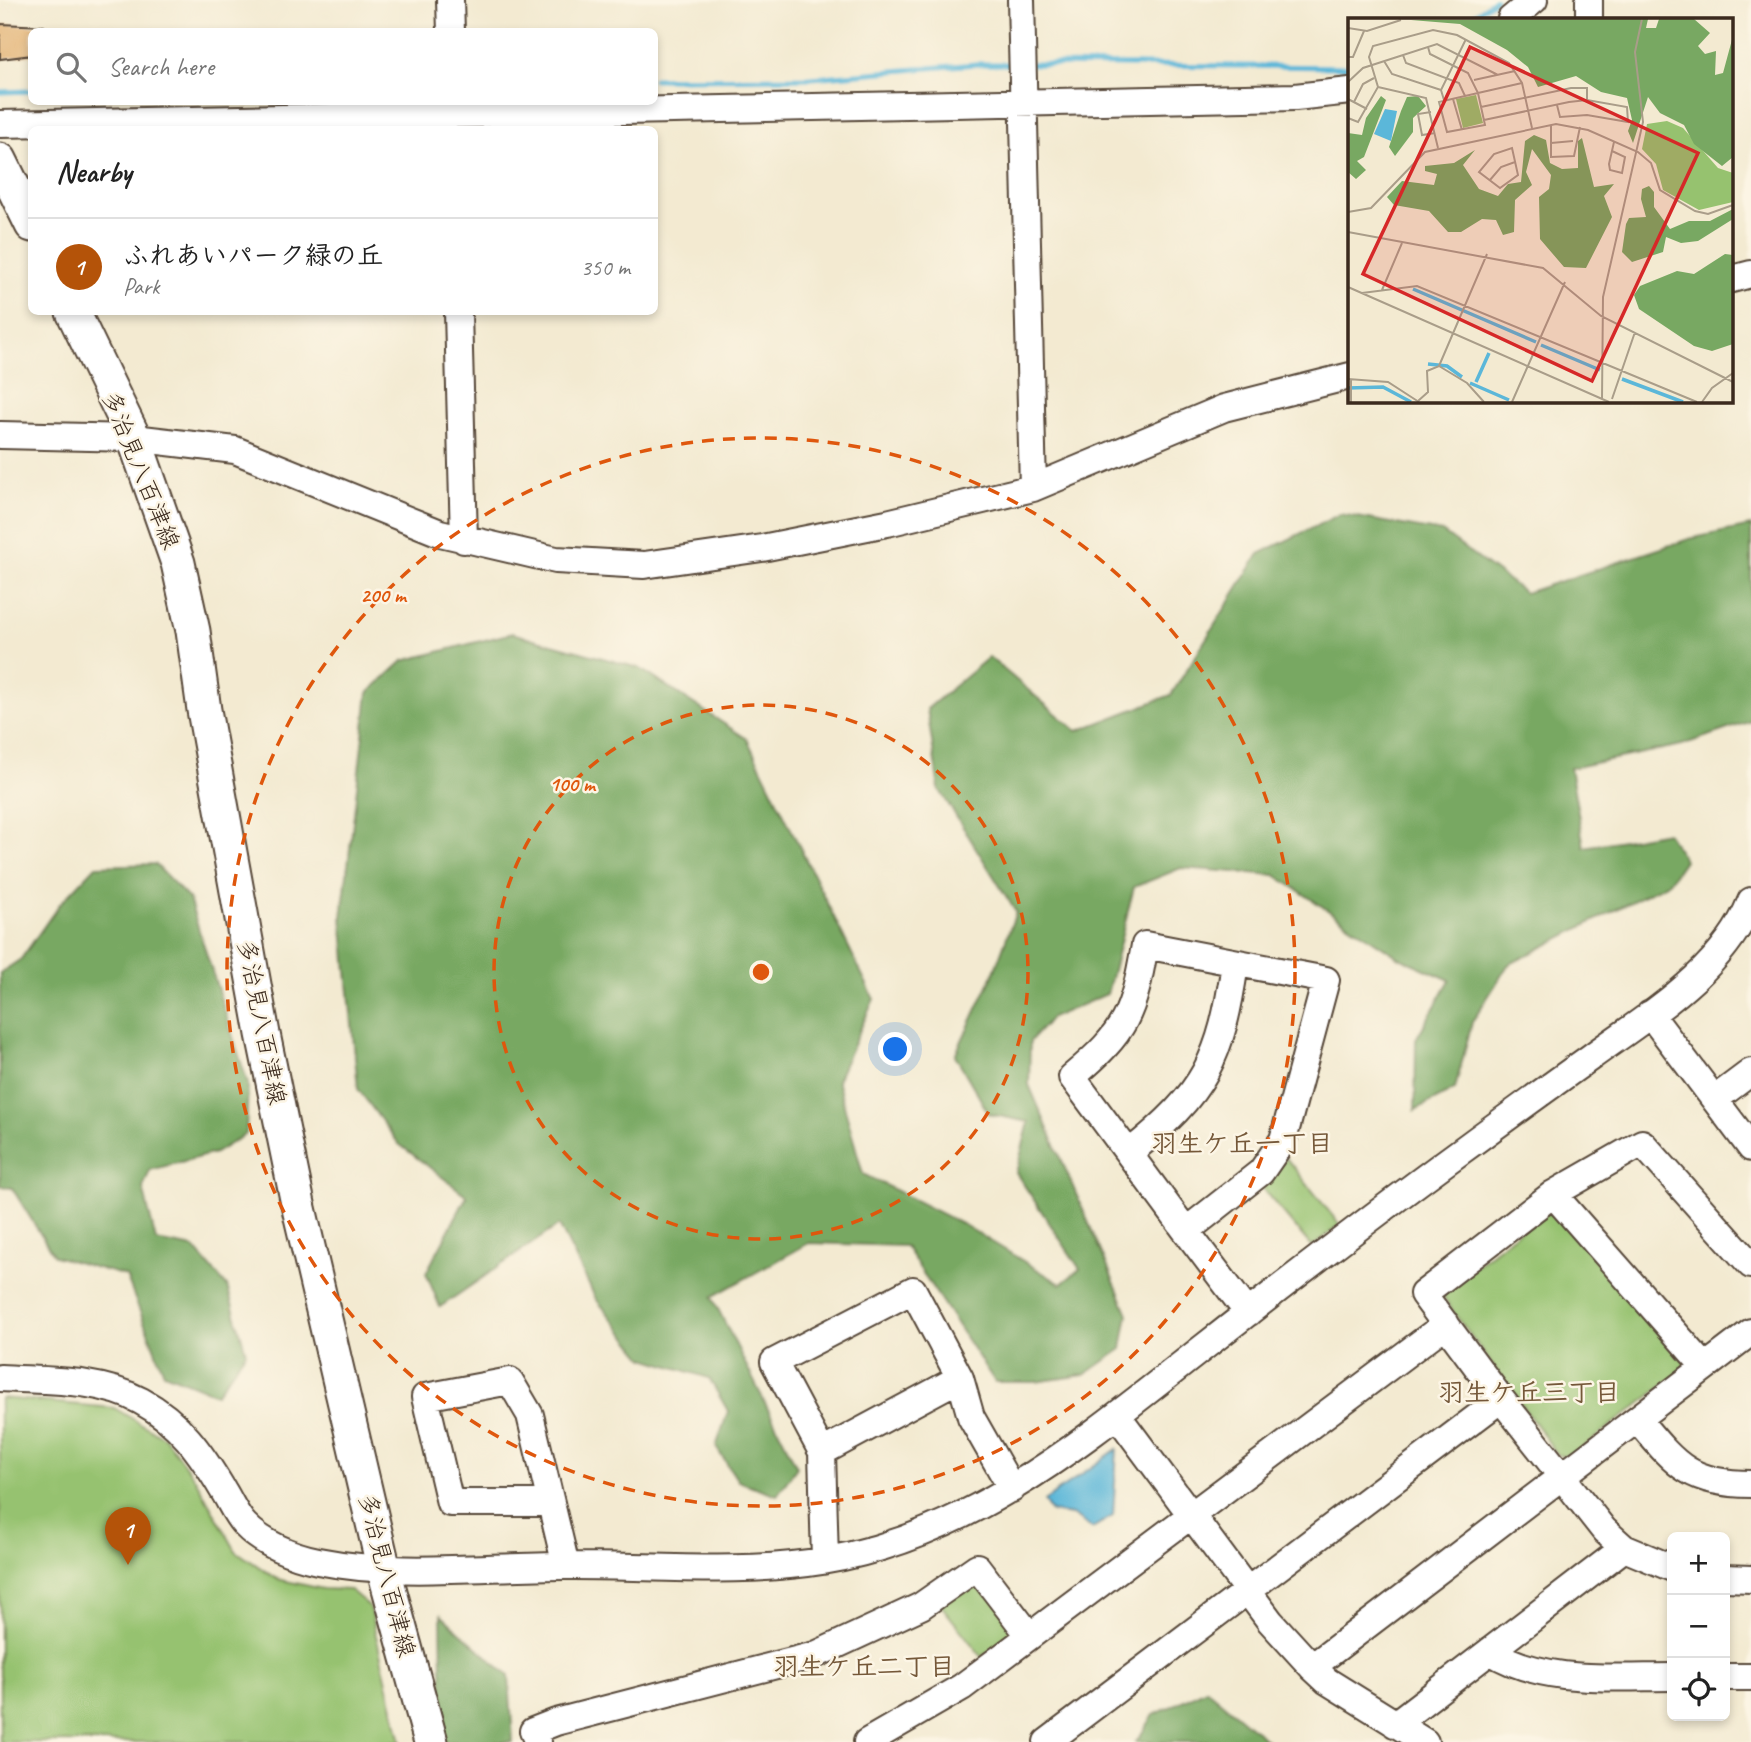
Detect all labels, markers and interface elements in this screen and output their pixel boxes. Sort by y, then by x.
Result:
inset map [1348,18,1734,402]
search box [28,28,658,105]
icon: search [52,48,90,86]
text: Search here [108,50,214,83]
text: Nearby [56,153,132,191]
text: ふれあいパーク緑の丘 [123,239,383,272]
text: 1 [74,253,84,282]
text: 350 m [581,253,630,282]
text: Park [123,272,159,301]
street label: 多治見八百津線 [96,386,186,554]
text: 200 m [360,582,408,608]
text: 100 m [549,771,597,797]
street label: 多治見八百津線 [231,937,293,1107]
centre of rings [749,960,773,984]
your location [878,1032,912,1066]
district label: 羽生ケ丘一丁目 [1151,1127,1333,1160]
district label: 羽生ケ丘三丁目 [1438,1376,1620,1409]
street label: 多治見八百津線 [352,1490,422,1660]
pin: 1 [105,1507,151,1565]
map controls [1667,1532,1730,1721]
button: + [1667,1532,1730,1595]
button: − [1667,1595,1730,1658]
district label: 羽生ケ丘二丁目 [773,1650,955,1683]
button: locate [1667,1658,1730,1721]

